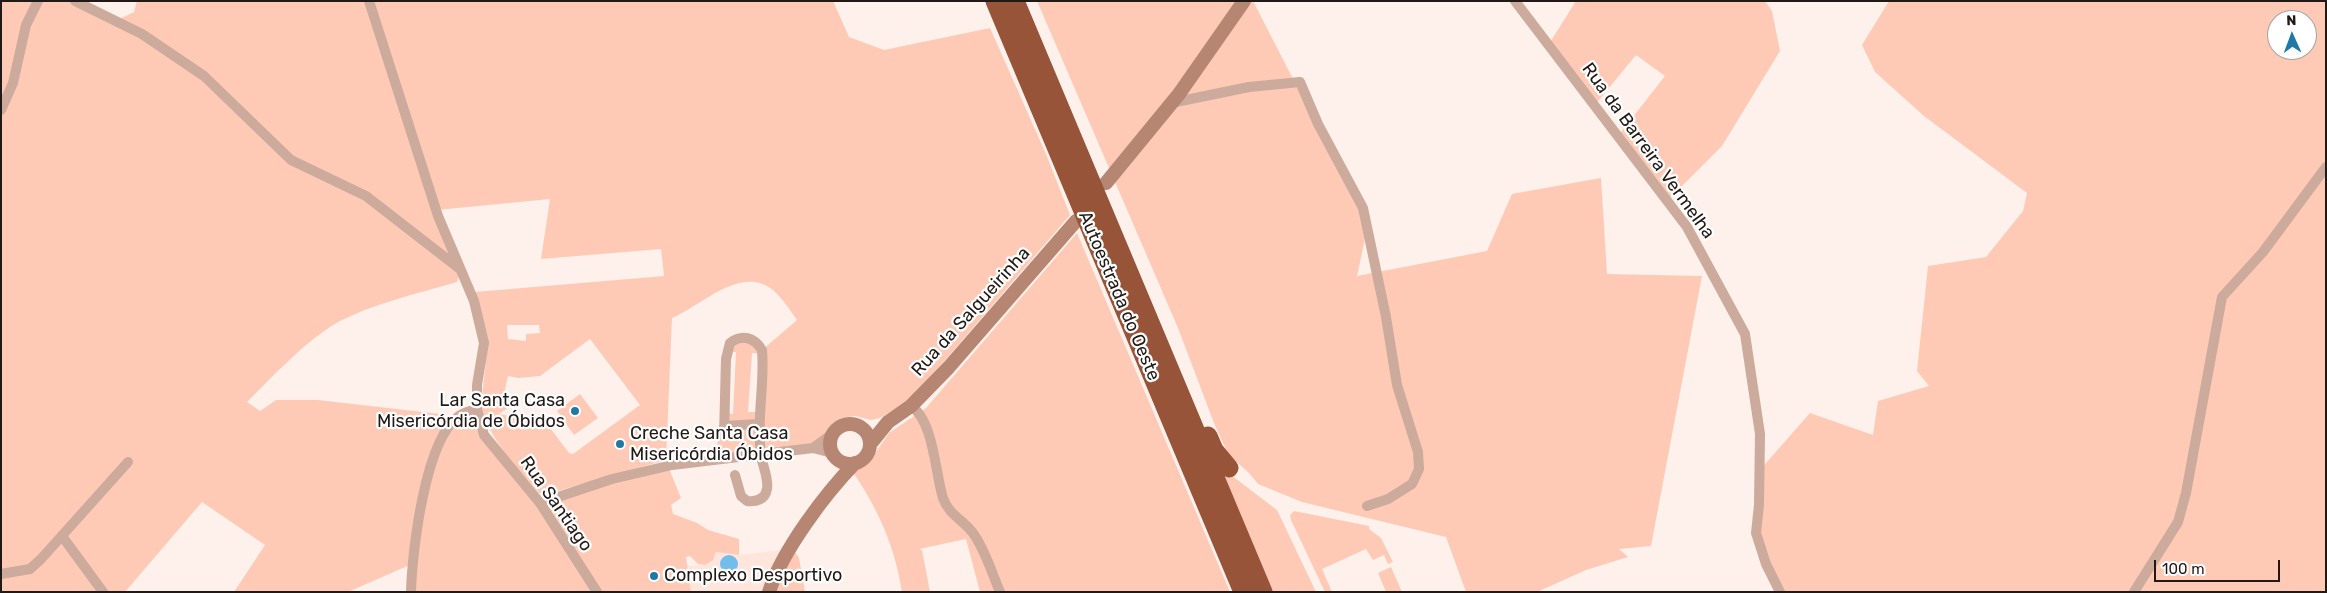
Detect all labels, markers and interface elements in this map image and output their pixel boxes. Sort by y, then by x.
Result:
north arrow [2267,10,2317,60]
text: N [2286,12,2297,29]
street label: Rua da Barreira Vermelha [1577,59,1719,243]
street label: Autoestrada do Oeste [1073,208,1165,384]
street label: Rua da Salgueirinha [907,243,1035,381]
place label: Lar Santa Casa Misericórdia de Óbidos [377,390,565,432]
marker: Lar Santa Casa Misericórdia de Óbidos [569,405,581,417]
place label: Creche Santa Casa Misericórdia Óbidos [630,423,793,466]
marker: Creche Santa Casa Misericórdia Óbidos [614,438,626,450]
street label: Rua Santiago [515,452,597,556]
scale bar [2157,550,2283,582]
text: 100 m [2162,560,2204,578]
place label: Complexo Desportivo [664,565,842,587]
marker: Complexo Desportivo [648,570,660,582]

